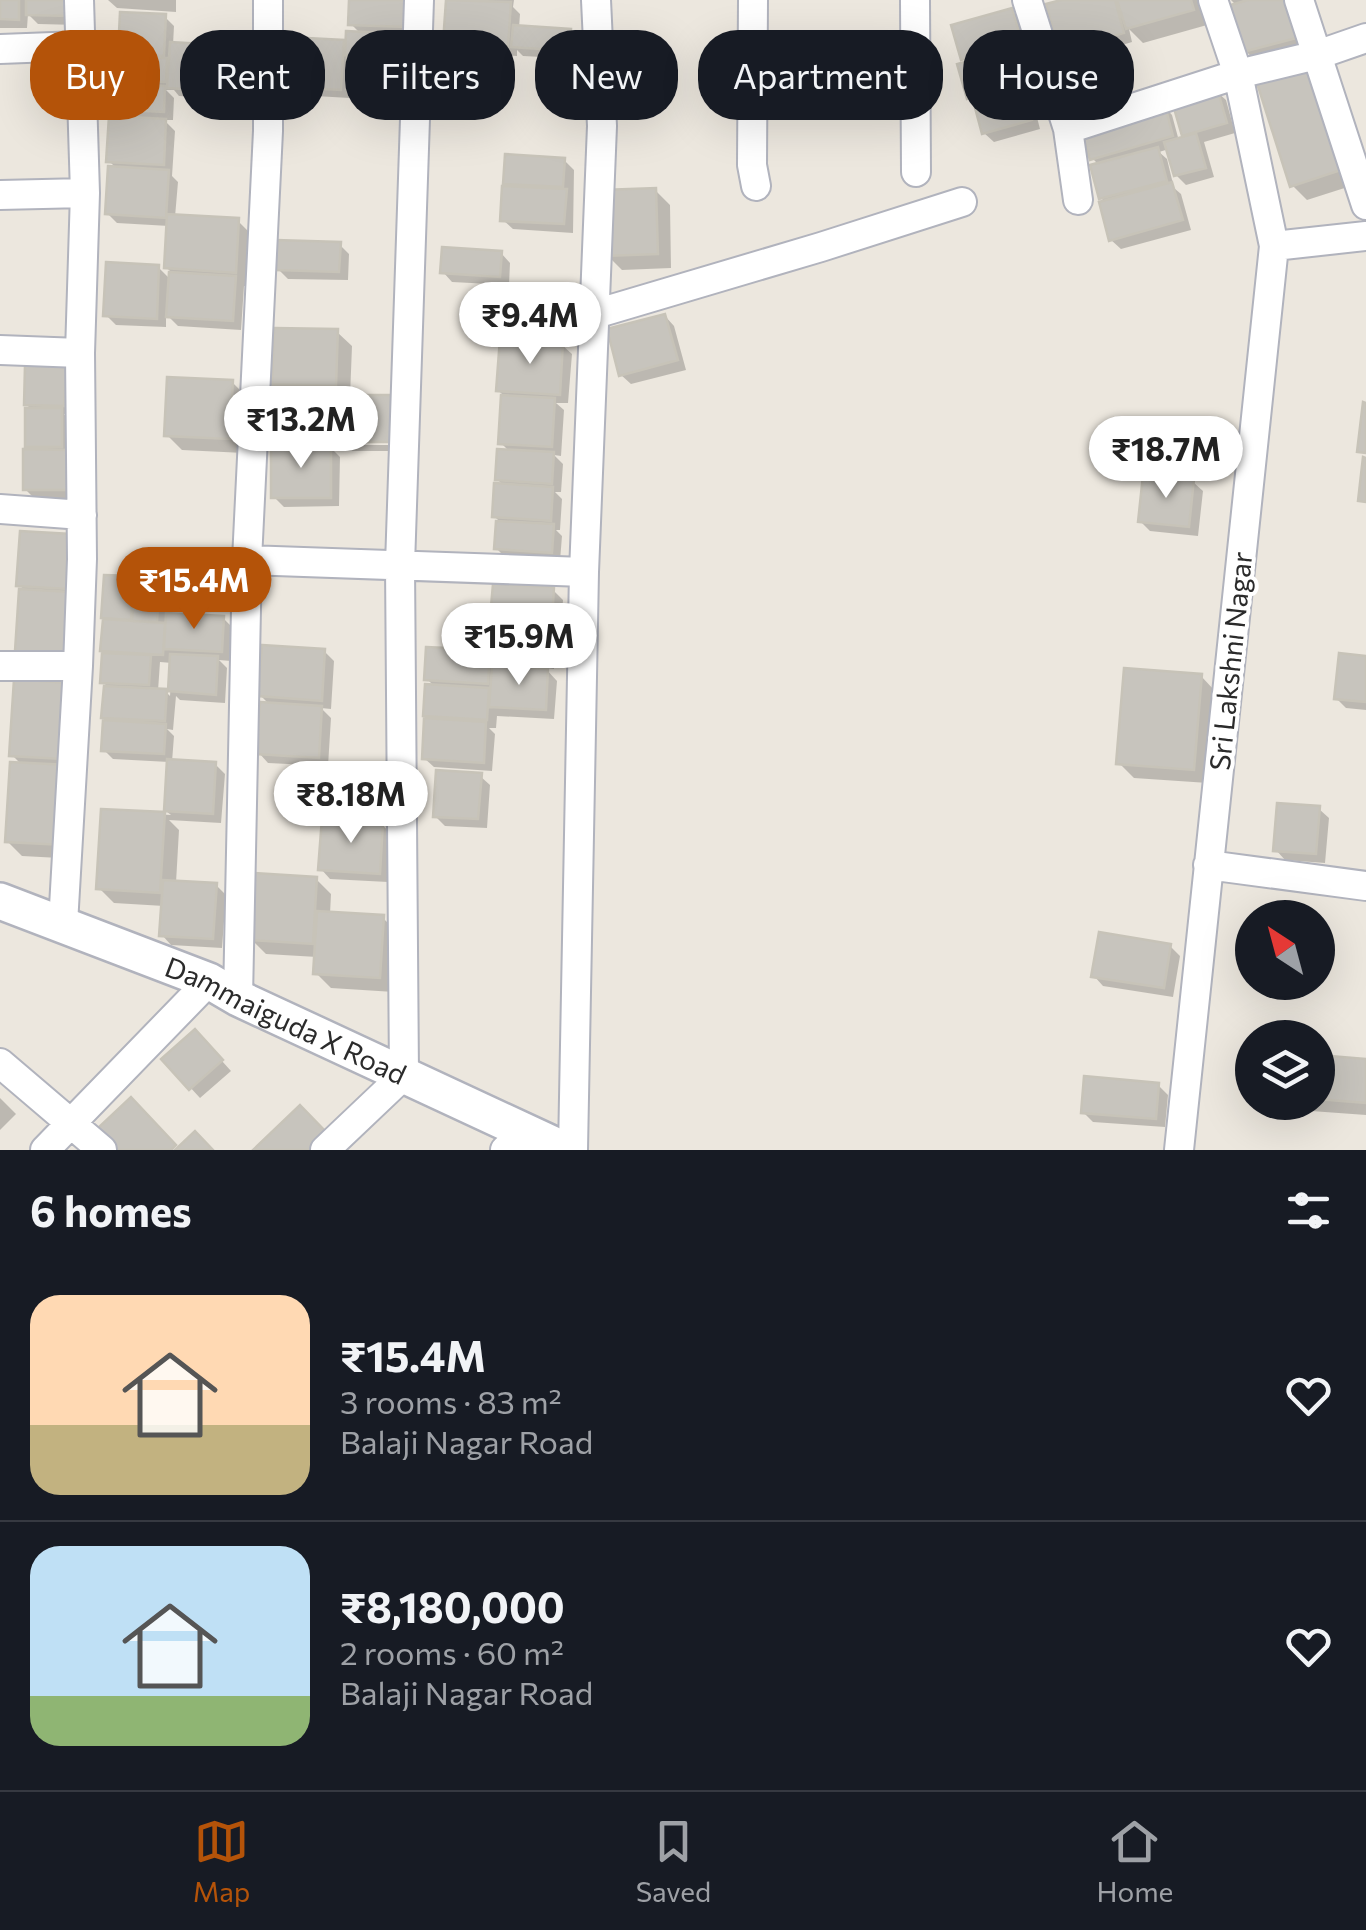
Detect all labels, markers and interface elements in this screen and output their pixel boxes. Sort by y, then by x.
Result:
chip: Buy [30,30,160,120]
chip: Rent [180,30,325,120]
chip: Filters [345,30,515,120]
chip: New [535,30,678,120]
chip: Apartment [698,30,943,120]
chip: House [963,30,1134,120]
pin: ₹9.4M [460,282,600,367]
text: ₹9.4M [481,294,579,334]
pin: ₹13.2M [220,386,382,471]
text: ₹13.2M [246,398,356,438]
pin: ₹18.7M [1085,416,1247,501]
text: ₹18.7M [1111,428,1221,468]
pin: ₹15.4M [113,547,275,632]
street label: Sri Lakshni Nagar [1202,550,1258,772]
text: ₹15.4M [138,559,250,599]
pin: ₹15.9M [438,603,600,688]
text: ₹15.9M [463,615,575,655]
pin: ₹8.18M [270,761,432,846]
text: ₹8.18M [296,773,406,813]
north arrow [1235,900,1335,1000]
map controls [1235,900,1335,1120]
street label: Dammaiguda X Road [161,949,412,1091]
button: layers [1235,1020,1335,1120]
icon: filters [1281,1183,1336,1238]
text: 6 homes [30,1184,192,1236]
text: ₹15.4M [340,1329,486,1381]
icon: home [110,1335,230,1455]
icon: heart [1281,1368,1336,1423]
text: 3 rooms · 83 m² [340,1381,562,1421]
text: Balaji Nagar Road [340,1421,593,1461]
text: ₹8,180,000 [340,1580,565,1632]
icon: home [110,1586,230,1706]
icon: heart [1281,1619,1336,1674]
text: 2 rooms · 60 m² [340,1632,564,1672]
text: Balaji Nagar Road [340,1672,593,1712]
tab: Map [193,1814,250,1908]
tab: Saved [636,1814,711,1908]
tab: Home [1096,1814,1173,1908]

